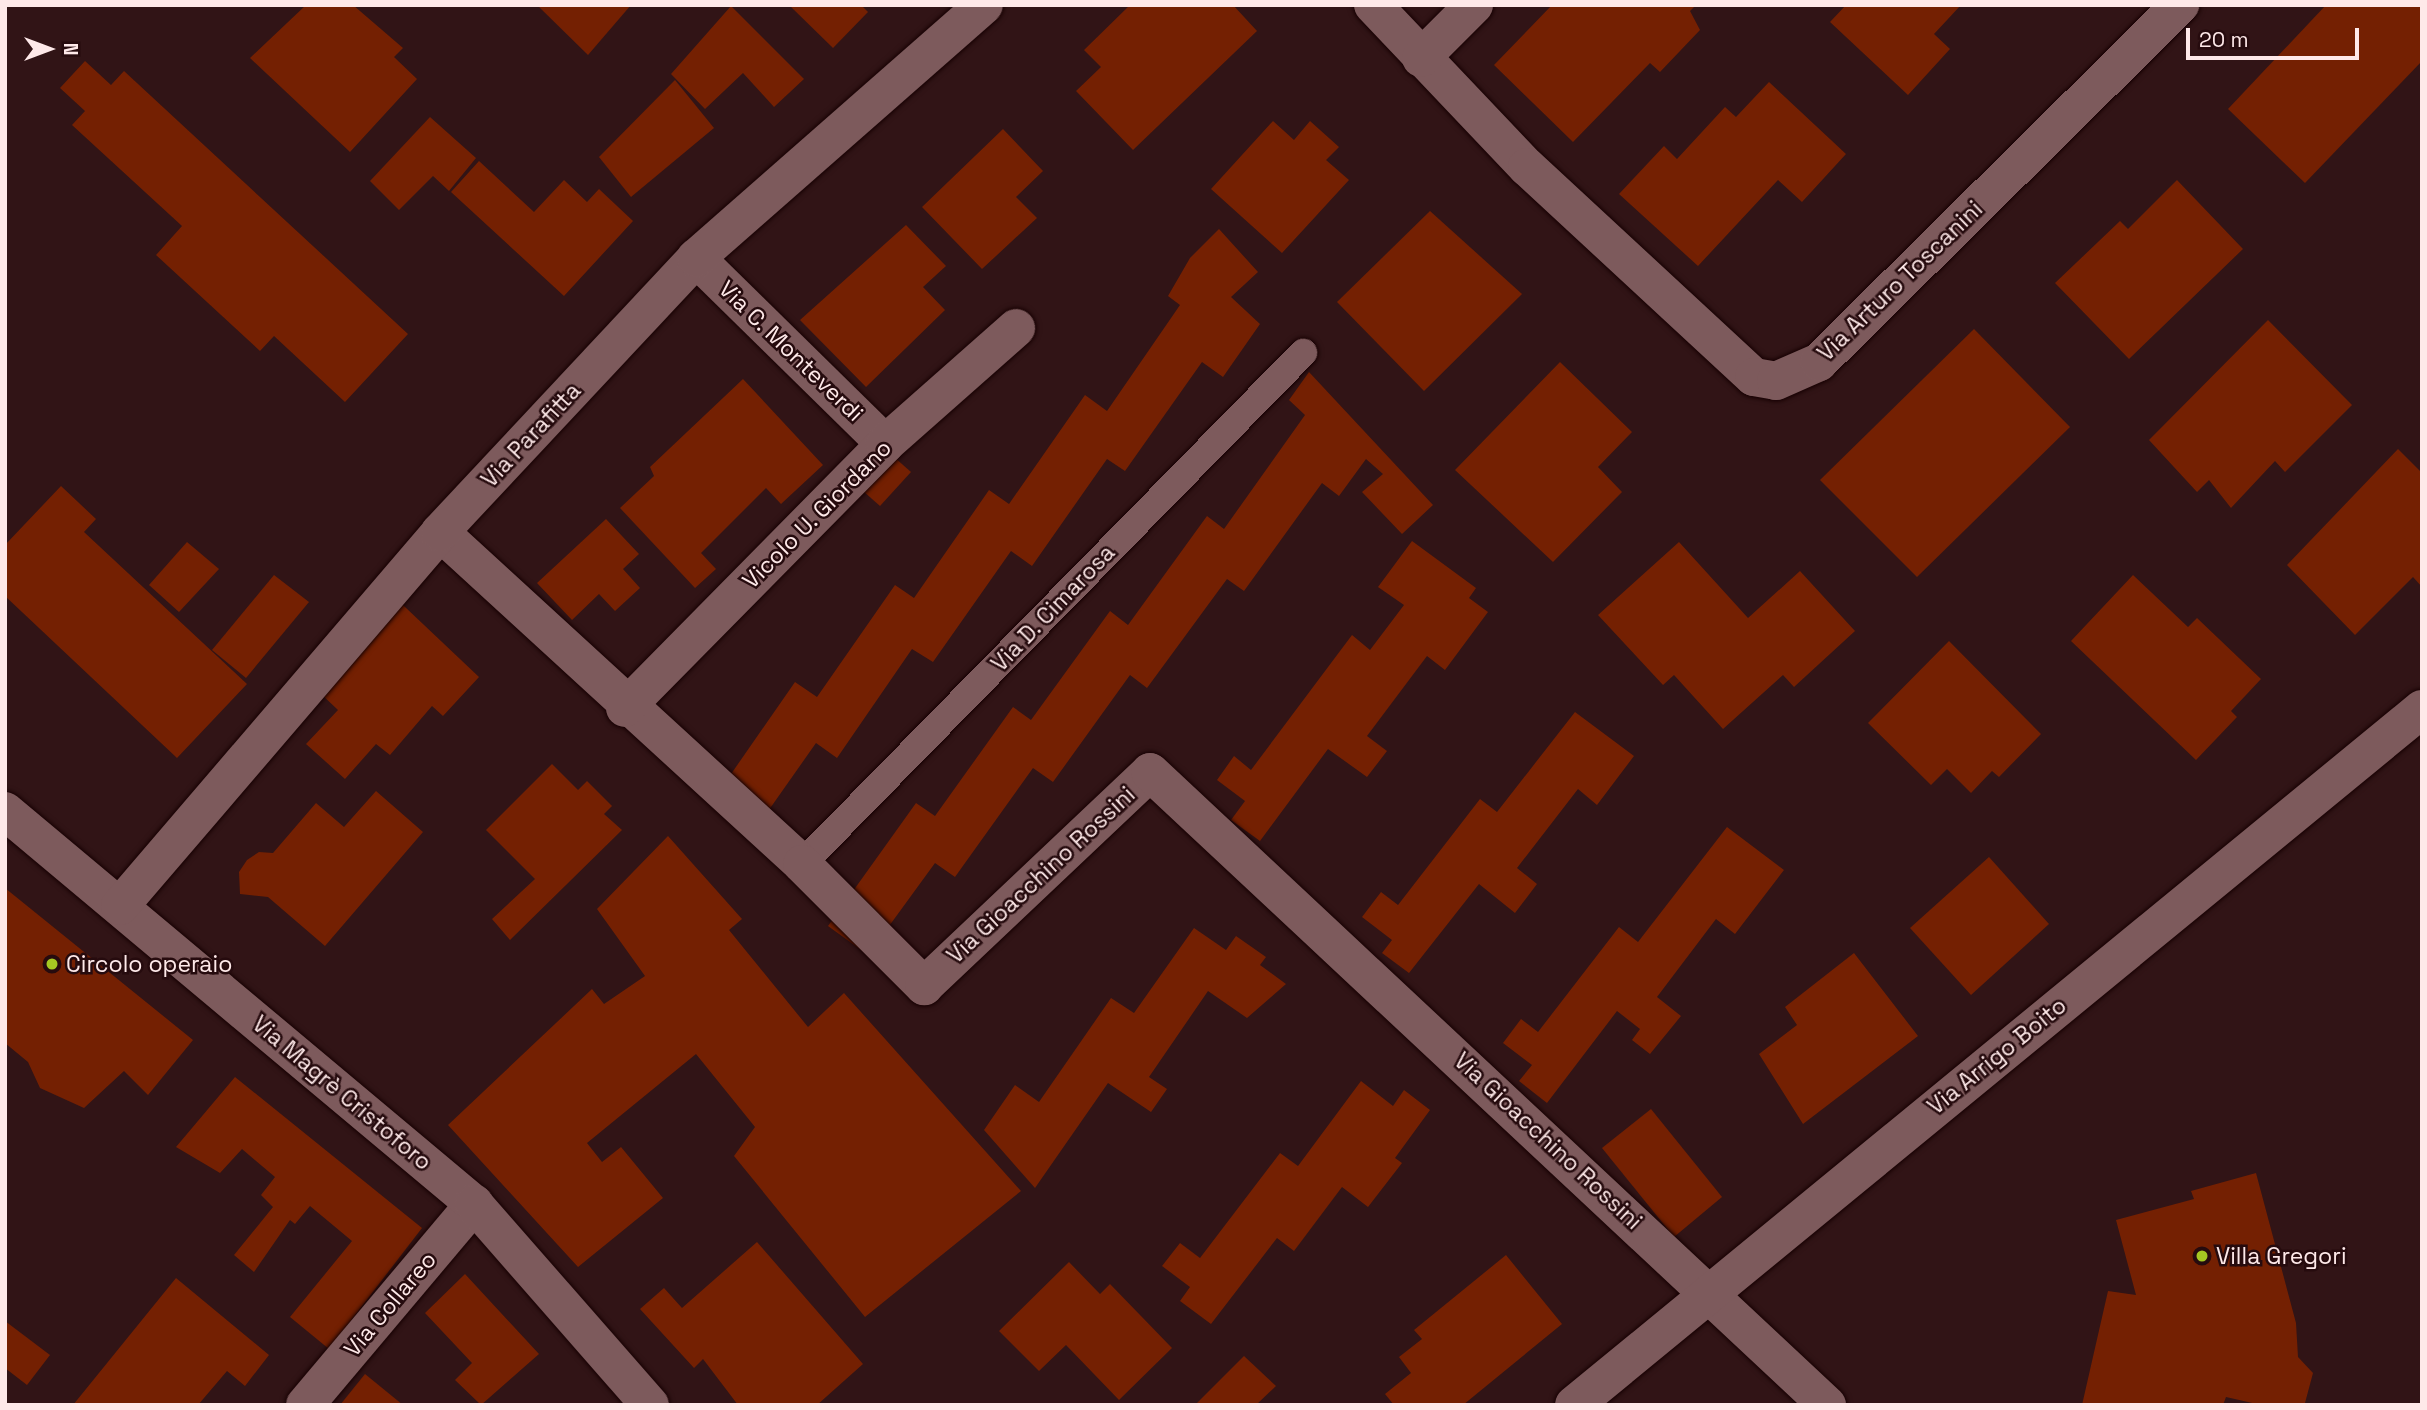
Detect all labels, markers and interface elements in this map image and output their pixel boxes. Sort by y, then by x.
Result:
north arrow [14,14,84,84]
scale bar [2189,14,2362,58]
text: 20 m [2199,26,2249,53]
text: N [58,43,83,55]
street label: Via Arturo Toscanini [1812,195,1988,367]
street label: Via C. Monteverdi [713,275,869,427]
street label: Via Parafitta [476,377,586,493]
street label: Vicolo U. Giordano [737,434,897,594]
street label: Via D. Cimarosa [985,538,1121,678]
street label: Via Gioacchino Rossini [941,781,1141,969]
place label: Circolo operaio [66,950,232,978]
marker: Circolo operaio [44,956,60,972]
street label: Via Arrigo Boito [1922,992,2072,1120]
street label: Via Magrè Cristoforo [247,1010,437,1176]
street label: Via Gioacchino Rossini [1448,1047,1648,1235]
place label: Villa Gregori [2216,1242,2347,1270]
street label: Via Collareo [338,1246,442,1362]
marker: Villa Gregori [2194,1248,2210,1264]

